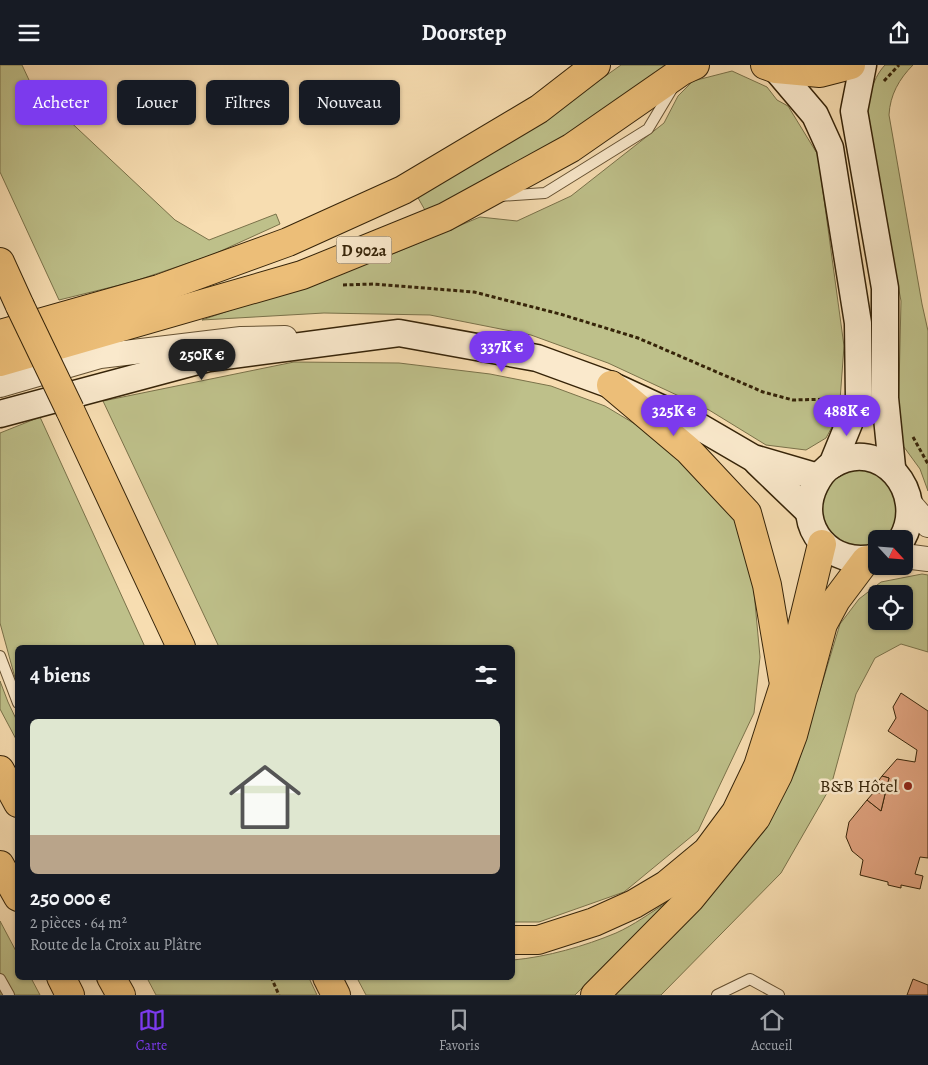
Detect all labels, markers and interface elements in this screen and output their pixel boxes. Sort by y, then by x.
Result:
text: Doorstep [421,18,507,48]
icon: menu [15,19,43,47]
icon: share [885,19,913,47]
chip: Acheter [15,80,107,125]
chip: Louer [117,80,196,125]
chip: Filtres [206,80,289,125]
chip: Nouveau [299,80,400,125]
road number: D 902a [336,237,392,263]
pin: 337K € [461,331,543,373]
text: 337K € [480,336,524,358]
pin: 250K € [161,339,243,381]
text: 250K € [179,344,225,366]
pin: 325K € [633,395,715,437]
pin: 488K € [806,395,888,437]
text: 325K € [652,400,696,422]
text: 488K € [824,400,870,422]
north arrow [868,530,912,575]
map controls [868,530,913,630]
button: locate [868,585,913,630]
text: 4 biens [30,661,91,689]
icon: filters [472,661,500,689]
icon: home [220,752,310,842]
place label: B&B Hôtel [820,774,899,798]
marker: B&B Hôtel [902,780,914,792]
text: 250 000 € [30,884,111,912]
text: 2 pièces · 64 m² [30,912,127,934]
text: Route de la Croix au Plâtre [30,934,202,956]
tab: Carte [136,1006,167,1055]
tab: Favoris [439,1006,480,1055]
tab: Accueil [751,1006,792,1055]

